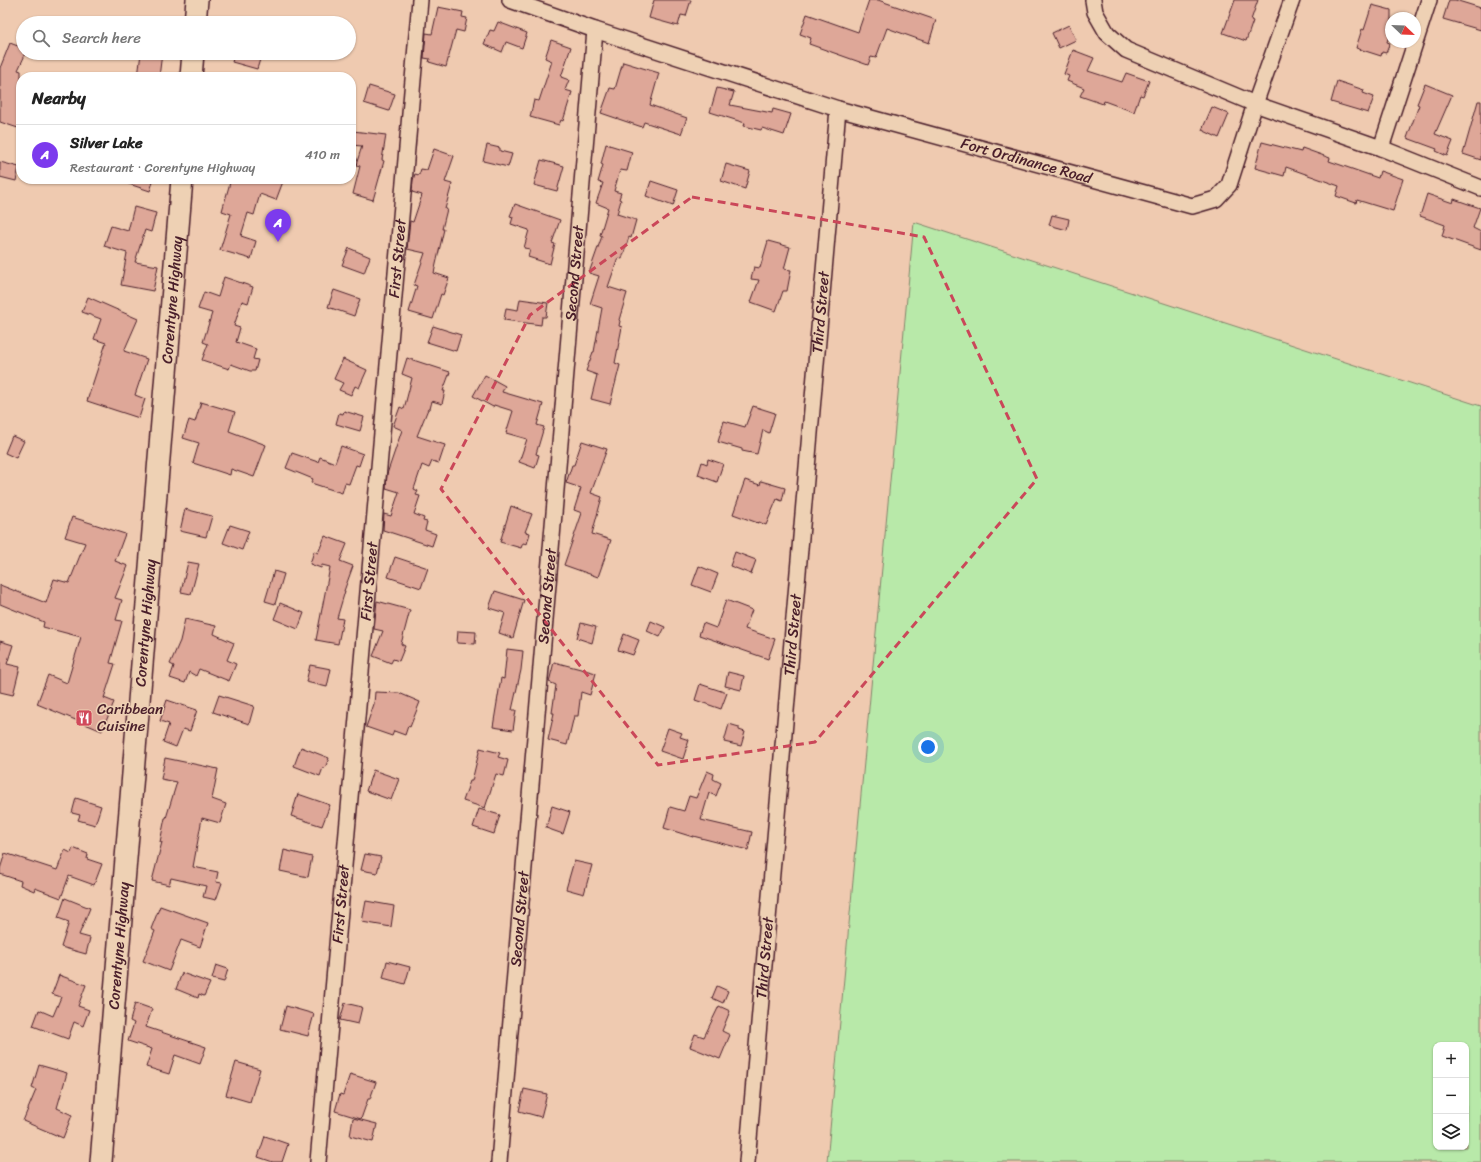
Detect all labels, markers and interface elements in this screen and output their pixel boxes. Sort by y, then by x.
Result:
north arrow [1385,12,1421,48]
search box [16,16,356,60]
text: Search here [62,25,141,51]
icon: search [30,27,52,49]
text: Nearby [32,83,86,113]
text: Silver Lake [70,130,143,156]
street label: Fort Ordinance Road [958,130,1096,191]
text: A [41,143,49,166]
text: 410 m [305,143,340,166]
text: Restaurant · Corentyne Highway [70,156,255,179]
pin: A [265,209,291,242]
street label: First Street [381,217,414,299]
street label: Second Street [557,223,591,322]
street label: Corentyne Highway [154,235,190,365]
street label: Third Street [804,269,837,354]
street label: First Street [353,540,385,622]
street label: Second Street [530,546,564,645]
street label: Corentyne Highway [127,558,164,688]
street label: Third Street [776,592,809,677]
place label: Caribbean Cuisine [97,696,163,739]
restaurant icon: Caribbean Cuisine [74,708,94,728]
your location [918,737,938,757]
street label: First Street [324,863,357,944]
street label: Second Street [503,869,537,968]
street label: Corentyne Highway [101,881,137,1011]
street label: Third Street [748,915,781,1000]
map controls [1433,1042,1469,1150]
button: + [1433,1042,1469,1078]
button: − [1433,1078,1469,1114]
button: layers [1433,1114,1469,1150]

